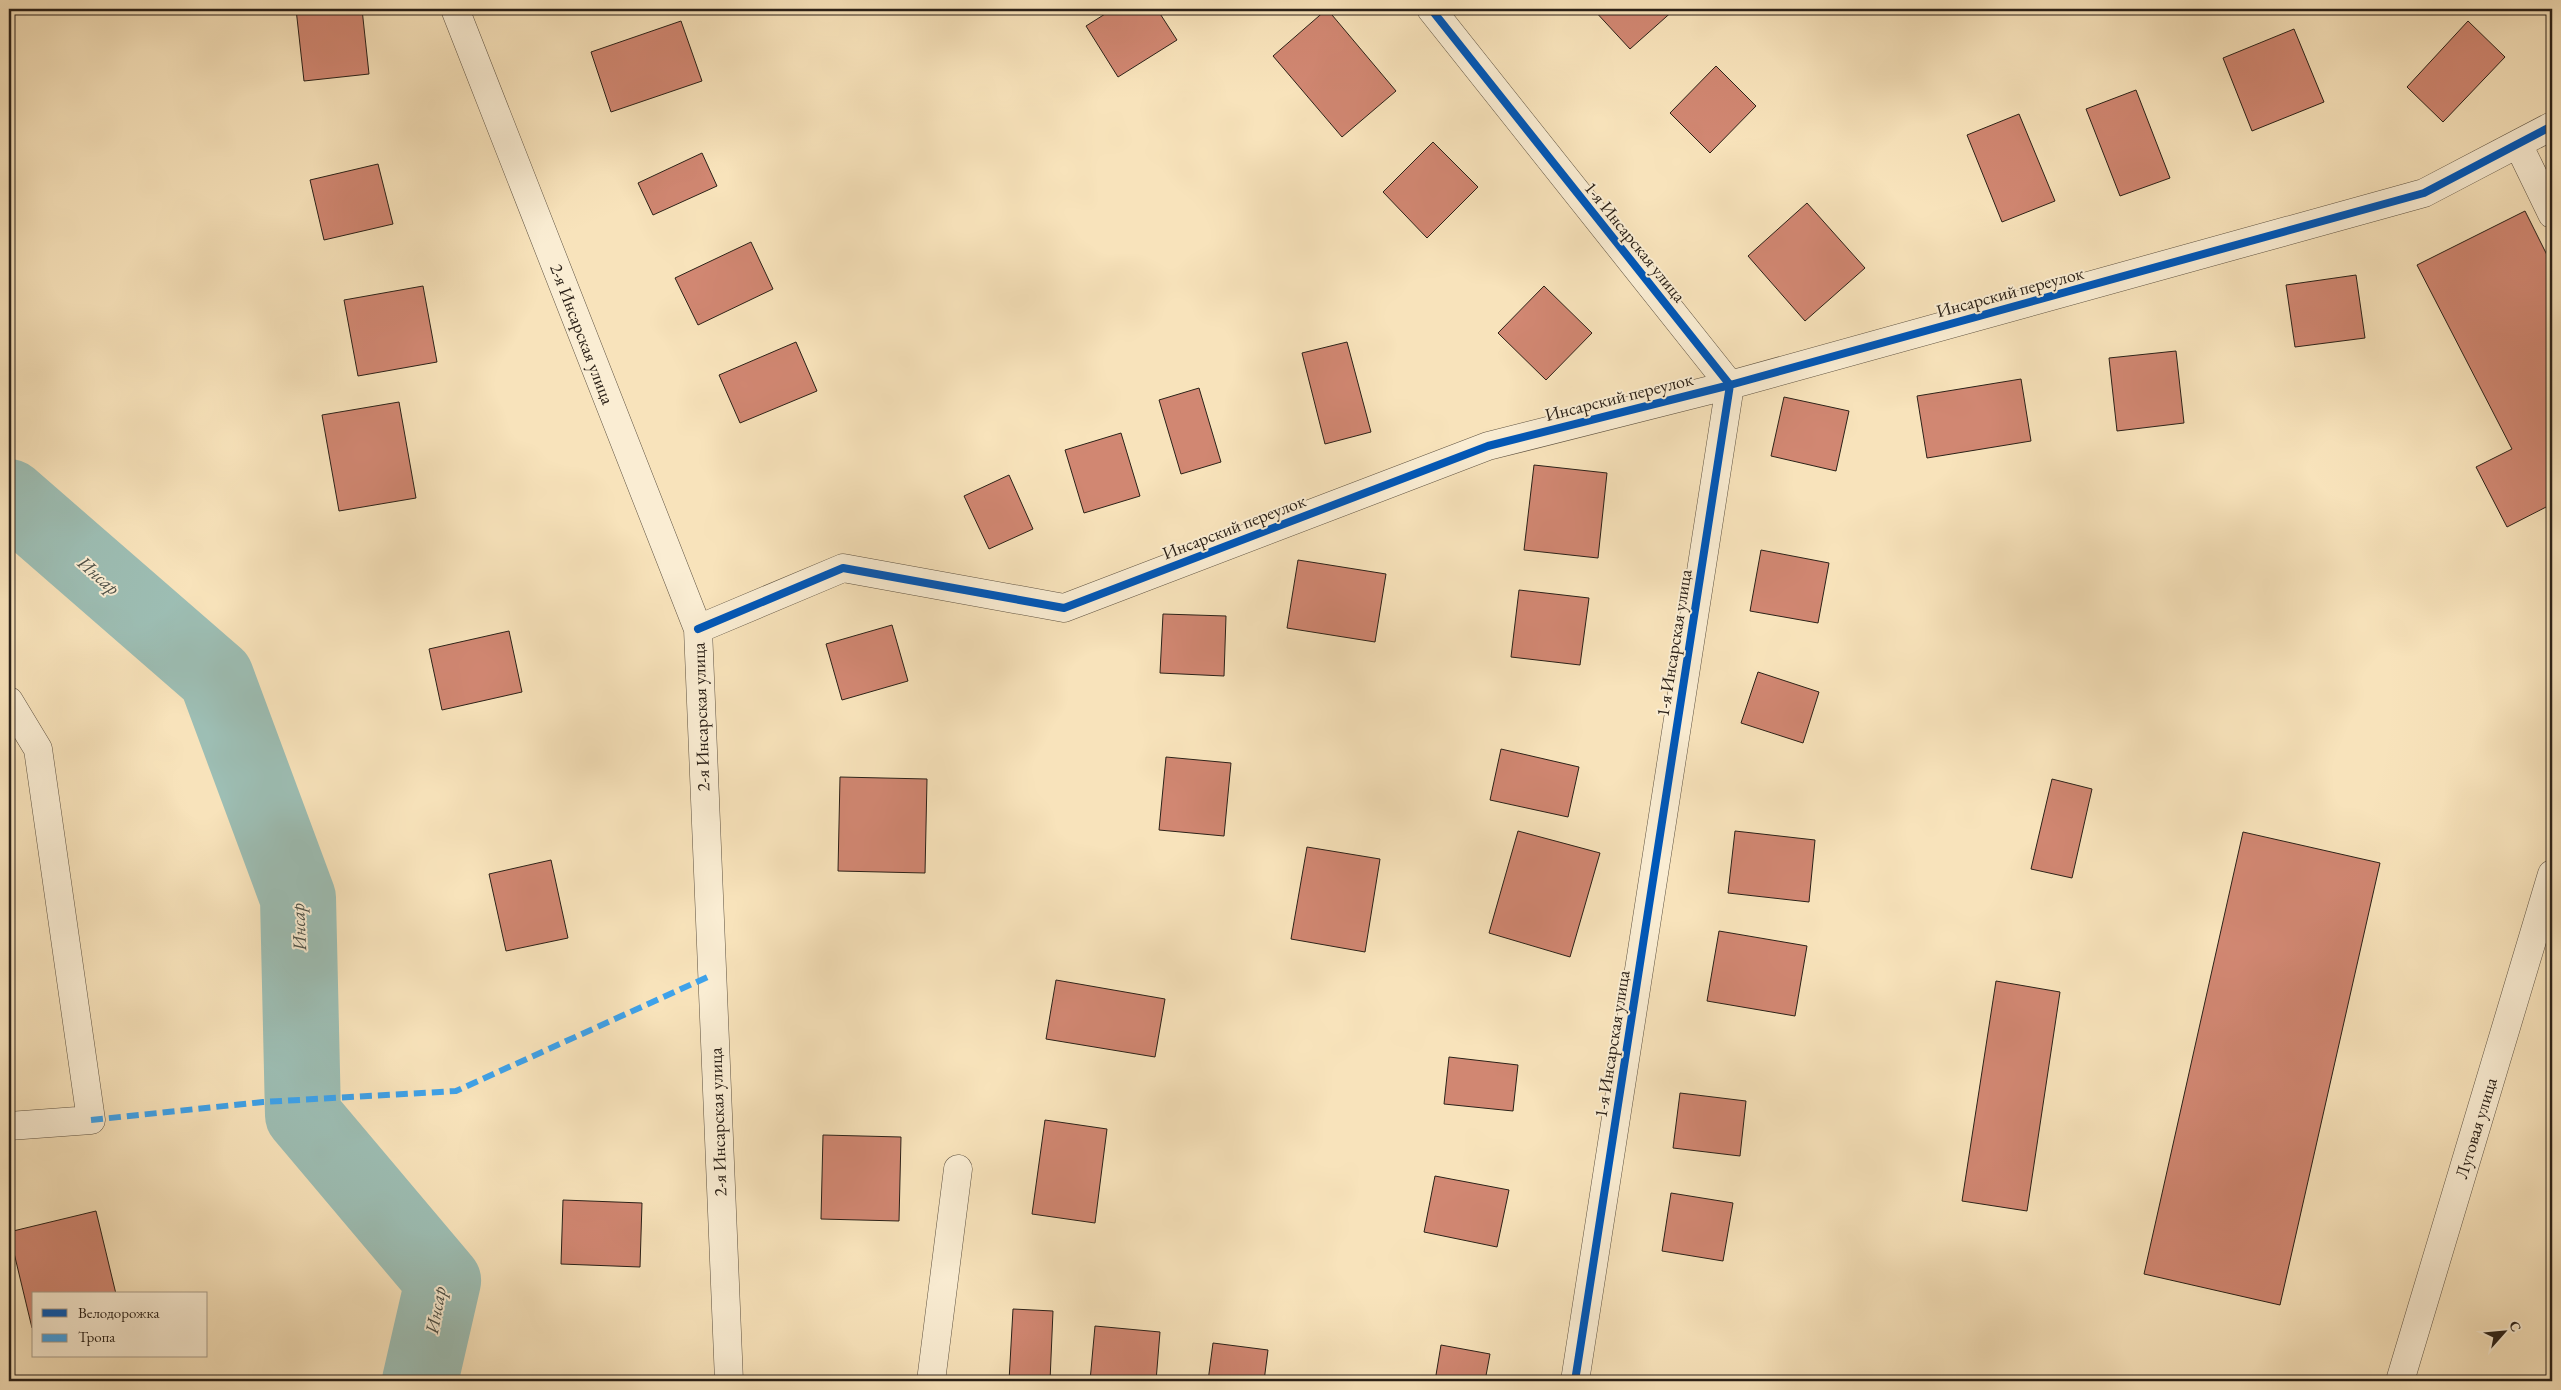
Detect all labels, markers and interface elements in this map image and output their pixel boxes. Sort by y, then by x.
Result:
street label: 1-я Инсарская улица [1580,177,1692,307]
street label: 2-я Инсарская улица [545,260,620,408]
street label: Инсарский переулок [1934,261,2086,322]
street label: Инсарский переулок [1542,367,1696,426]
street label: Инсарский переулок [1159,488,1309,564]
water label: Инсар [72,550,125,601]
street label: 1-я Инсарская улица [1651,567,1697,718]
street label: 2-я Инсарская улица [686,641,715,792]
water label: Инсар [285,902,312,952]
street label: 1-я Инсарская улица [1589,968,1635,1119]
street label: 2-я Инсарская улица [703,1046,732,1197]
street label: Луговая улица [2449,1074,2502,1181]
water label: Инсар [419,1284,452,1337]
legend [32,1292,208,1358]
text: Велодорожка [78,1303,159,1322]
north arrow [2478,1308,2528,1358]
text: С [2505,1318,2526,1335]
text: Тропа [78,1327,115,1346]

